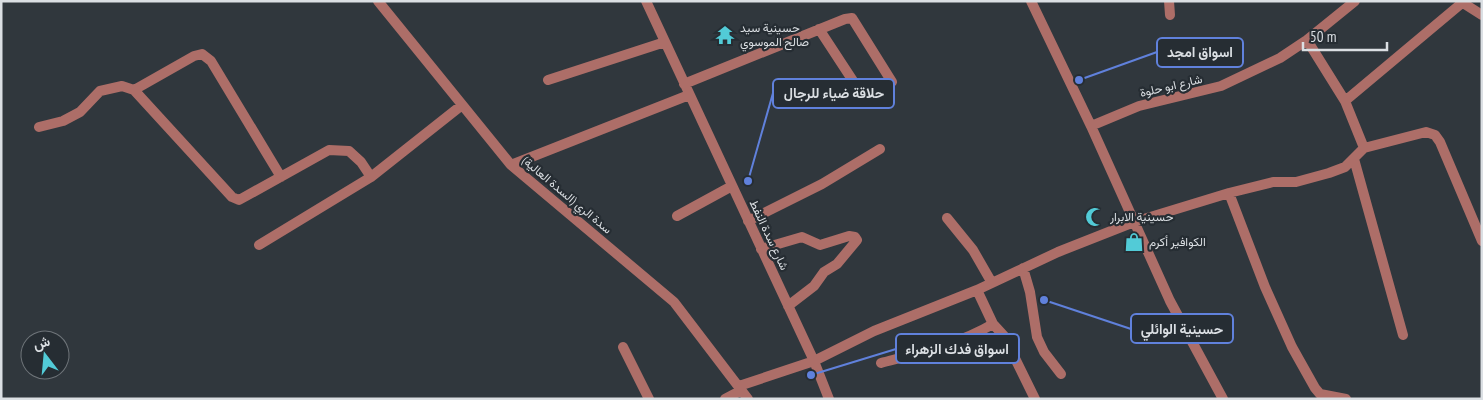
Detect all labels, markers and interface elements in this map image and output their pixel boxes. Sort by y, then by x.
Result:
place label: حسينية سيد صالح الموسوي [740,20,809,52]
scale bar [1303,20,1387,52]
temple icon: حسينية سيد صالح الموسوي [714,24,736,46]
text: 50 m [1310,27,1336,46]
callout: اسواق امجد [1157,38,1243,67]
text: اسواق امجد [1167,43,1233,61]
street label: شارع ابو حلوة [1138,71,1204,102]
callout: حلاقة ضياء للرجال [773,79,894,108]
text: حلاقة ضياء للرجال [784,84,885,102]
street label: سدة الري (السدة العالية) [517,153,615,239]
street label: شارع سدة النفط [745,197,792,273]
mosque icon: حسينية الابرار [1084,206,1106,228]
place label: حسينية الابرار [1109,209,1174,225]
shop icon: الكوافير أكرم [1123,231,1145,253]
place label: الكوافير أكرم [1149,234,1206,250]
callout: حسينية الوائلي [1131,314,1233,343]
text: حسينية الوائلي [1141,320,1224,341]
north arrow [20,330,70,380]
text: ش [31,331,52,353]
callout: اسواق فدك الزهراء [896,334,1019,363]
text: اسواق فدك الزهراء [905,340,1009,358]

